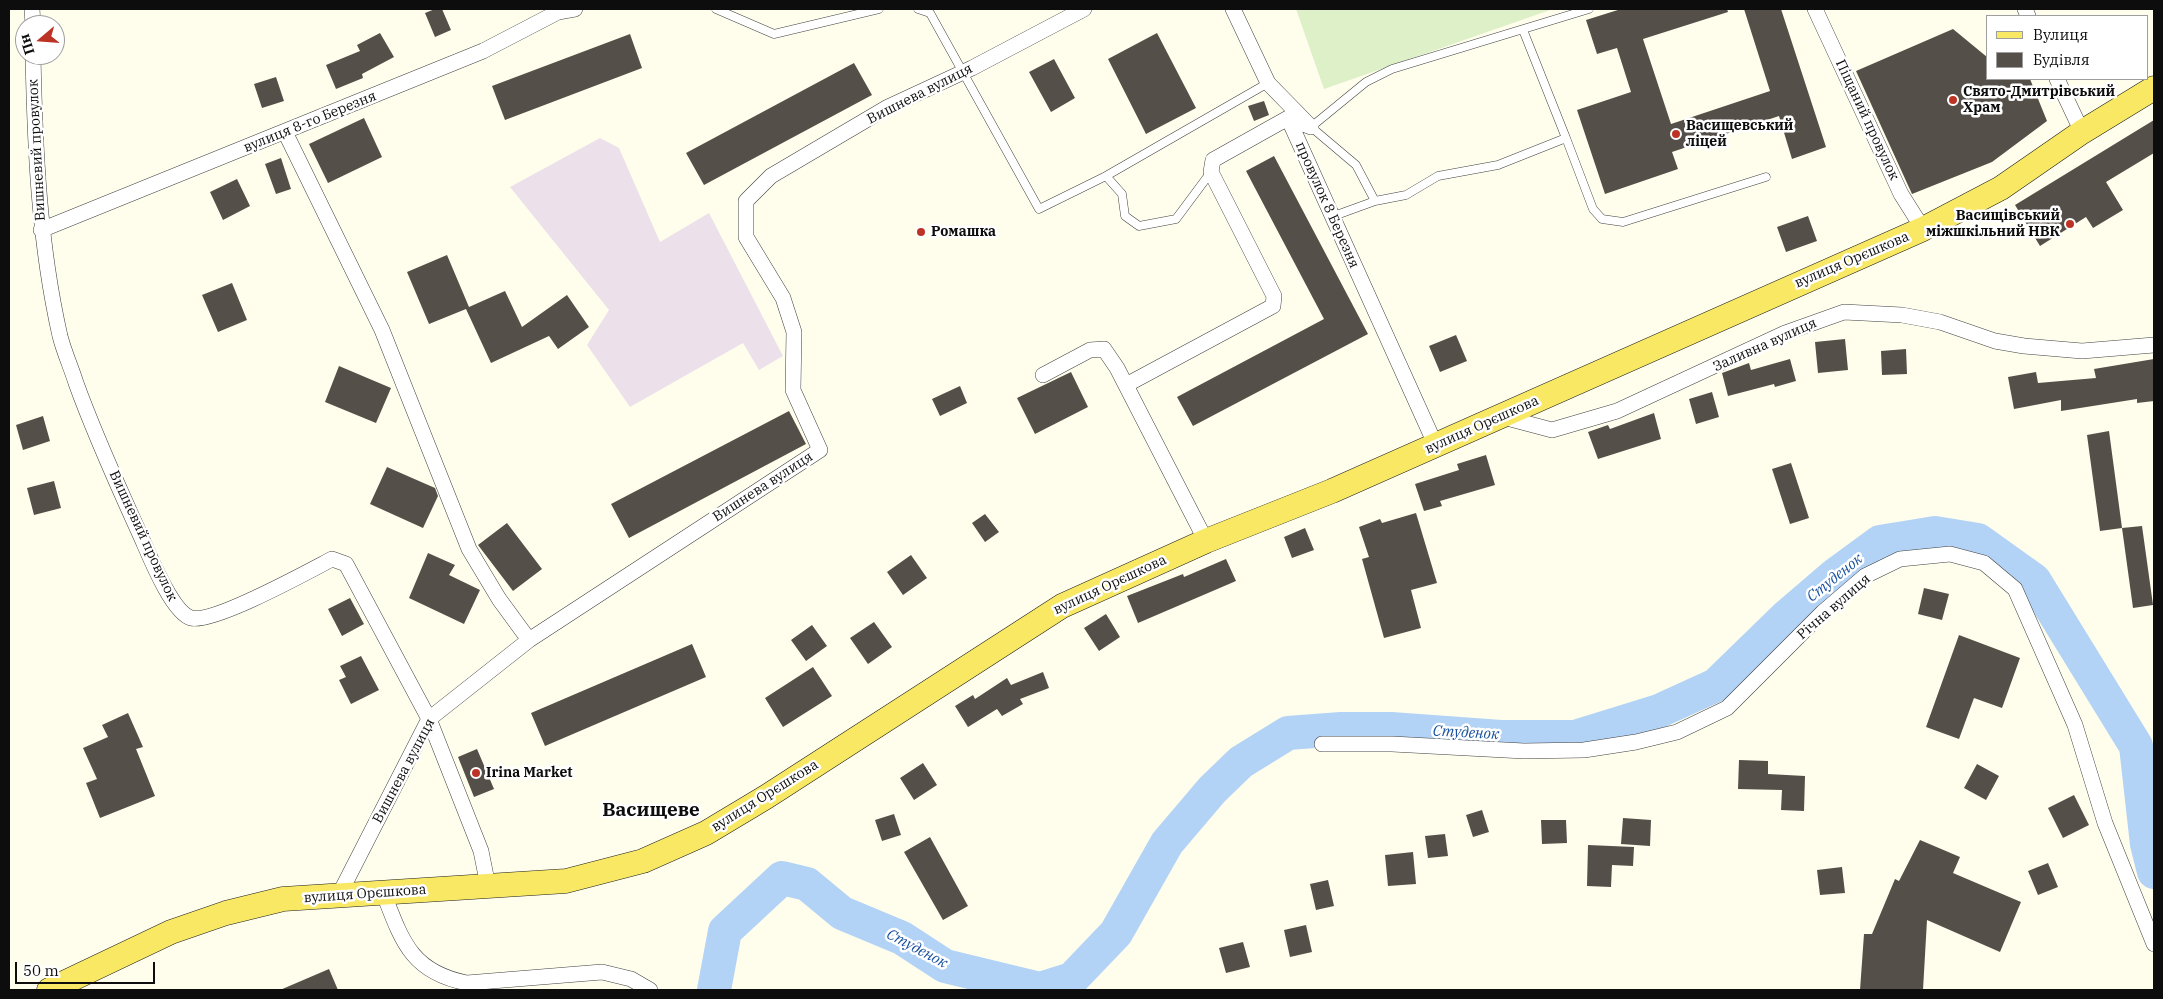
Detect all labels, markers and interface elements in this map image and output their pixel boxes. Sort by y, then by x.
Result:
north arrow [15,15,65,65]
legend [1986,15,2148,80]
text: Вулиця [2033,25,2088,44]
text: Пн [15,32,38,57]
text: Будівля [2033,50,2090,69]
street label: Піщаний провулок [1832,57,1902,183]
street label: Вишнева вулиця [864,60,976,128]
street label: Вишневий провулок [25,79,49,221]
place label: Свято-Дмитрівський Храм [1963,84,2115,116]
street label: вулиця 8-го Березня [241,88,379,156]
marker: Свято-Дмитрівський Храм [1947,94,1959,106]
place label: Васищевський ліцей [1686,118,1793,150]
marker: Васищевський ліцей [1670,128,1682,140]
street label: провулок 8 Березня [1292,139,1362,271]
place label: Васищівський міжшкільний НВК [1926,208,2060,240]
marker: Васищівський міжшкільний НВК [2064,218,2076,230]
place label: Ромашка [931,224,996,240]
marker: Ромашка [915,226,927,238]
street label: вулиця Орєшкова [1792,228,1912,292]
street label: Заливна вулиця [1711,315,1819,375]
street label: вулиця Орєшкова [1423,392,1541,458]
street label: Вишнева вулиця [710,448,816,526]
street label: Вишневий провулок [105,468,181,604]
water label: Студенок [1803,550,1867,606]
street label: вулиця Орєшкова [1051,551,1169,619]
street label: Річна вулиця [1794,571,1874,643]
street label: Вишнева вулиця [369,716,439,826]
water label: Студенок [1432,722,1500,744]
street label: вулиця Орєшкова [709,756,821,836]
place label: Irina Market [486,765,573,781]
marker: Irina Market [470,767,482,779]
district label: Васищеве [602,800,700,822]
street label: вулиця Орєшкова [303,881,427,907]
water label: Студенок [883,925,951,973]
scale bar [18,952,158,984]
text: 50 m [23,961,59,980]

